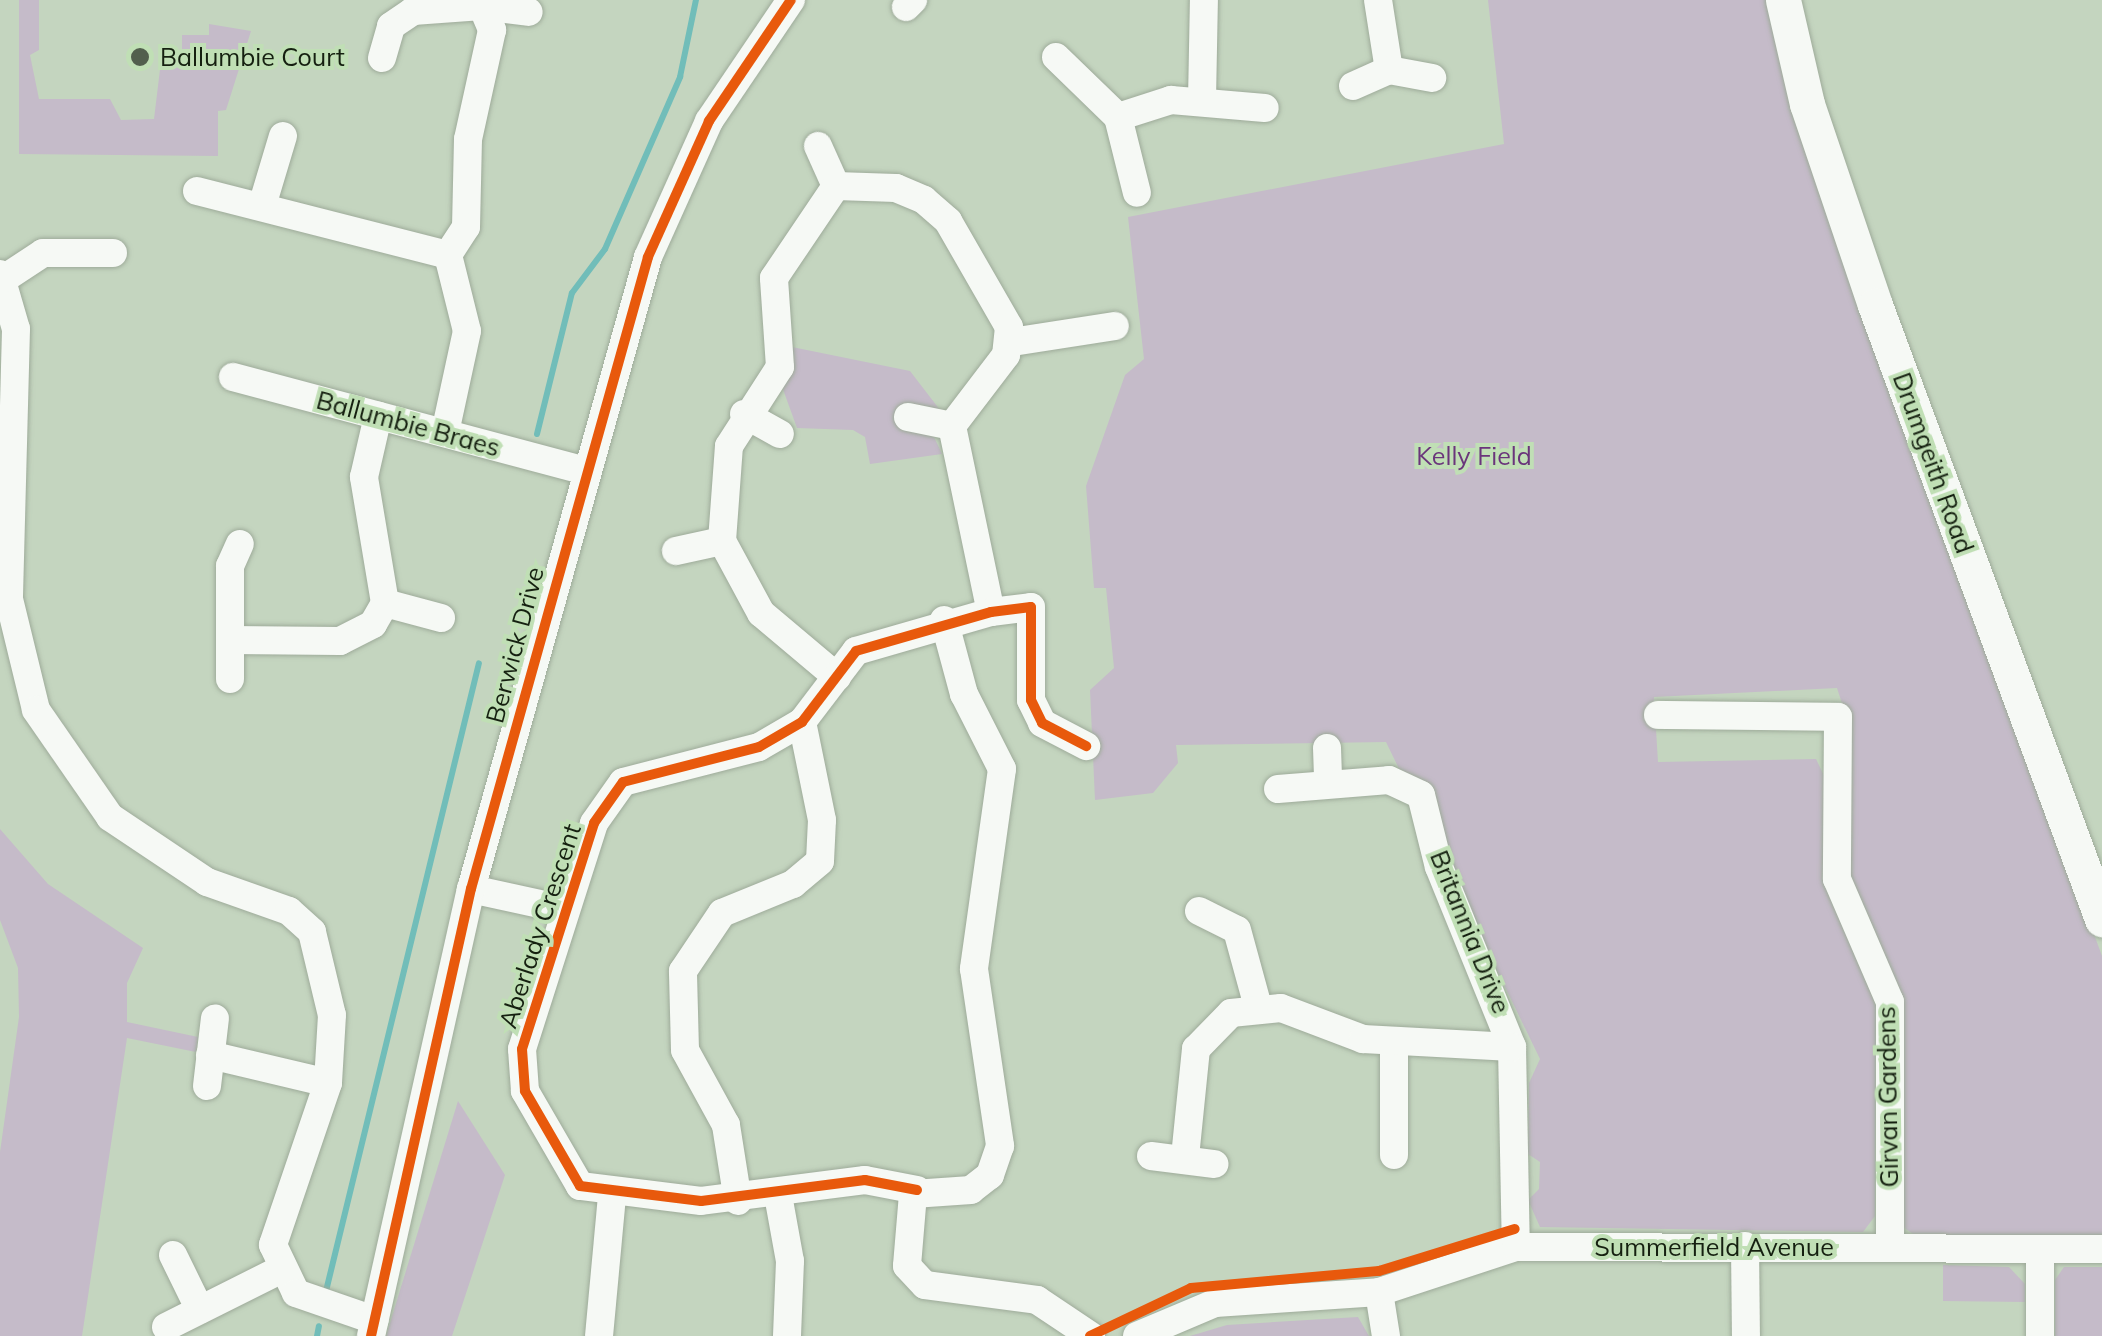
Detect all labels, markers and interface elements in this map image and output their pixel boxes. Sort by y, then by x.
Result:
place label: Ballumbie Court [160,42,345,72]
marker: Ballumbie Court [129,46,151,68]
street label: Drumgeith Road [1886,369,1980,557]
street label: Ballumbie Braes [313,385,503,463]
park label: Kelly Field [1416,441,1532,471]
street label: Berwick Drive [480,564,550,726]
street label: Aberlady Crescent [493,820,587,1032]
street label: Britannia Drive [1424,846,1516,1018]
street label: Girvan Gardens [1871,1006,1905,1188]
street label: Summerfield Avenue [1594,1232,1834,1262]

